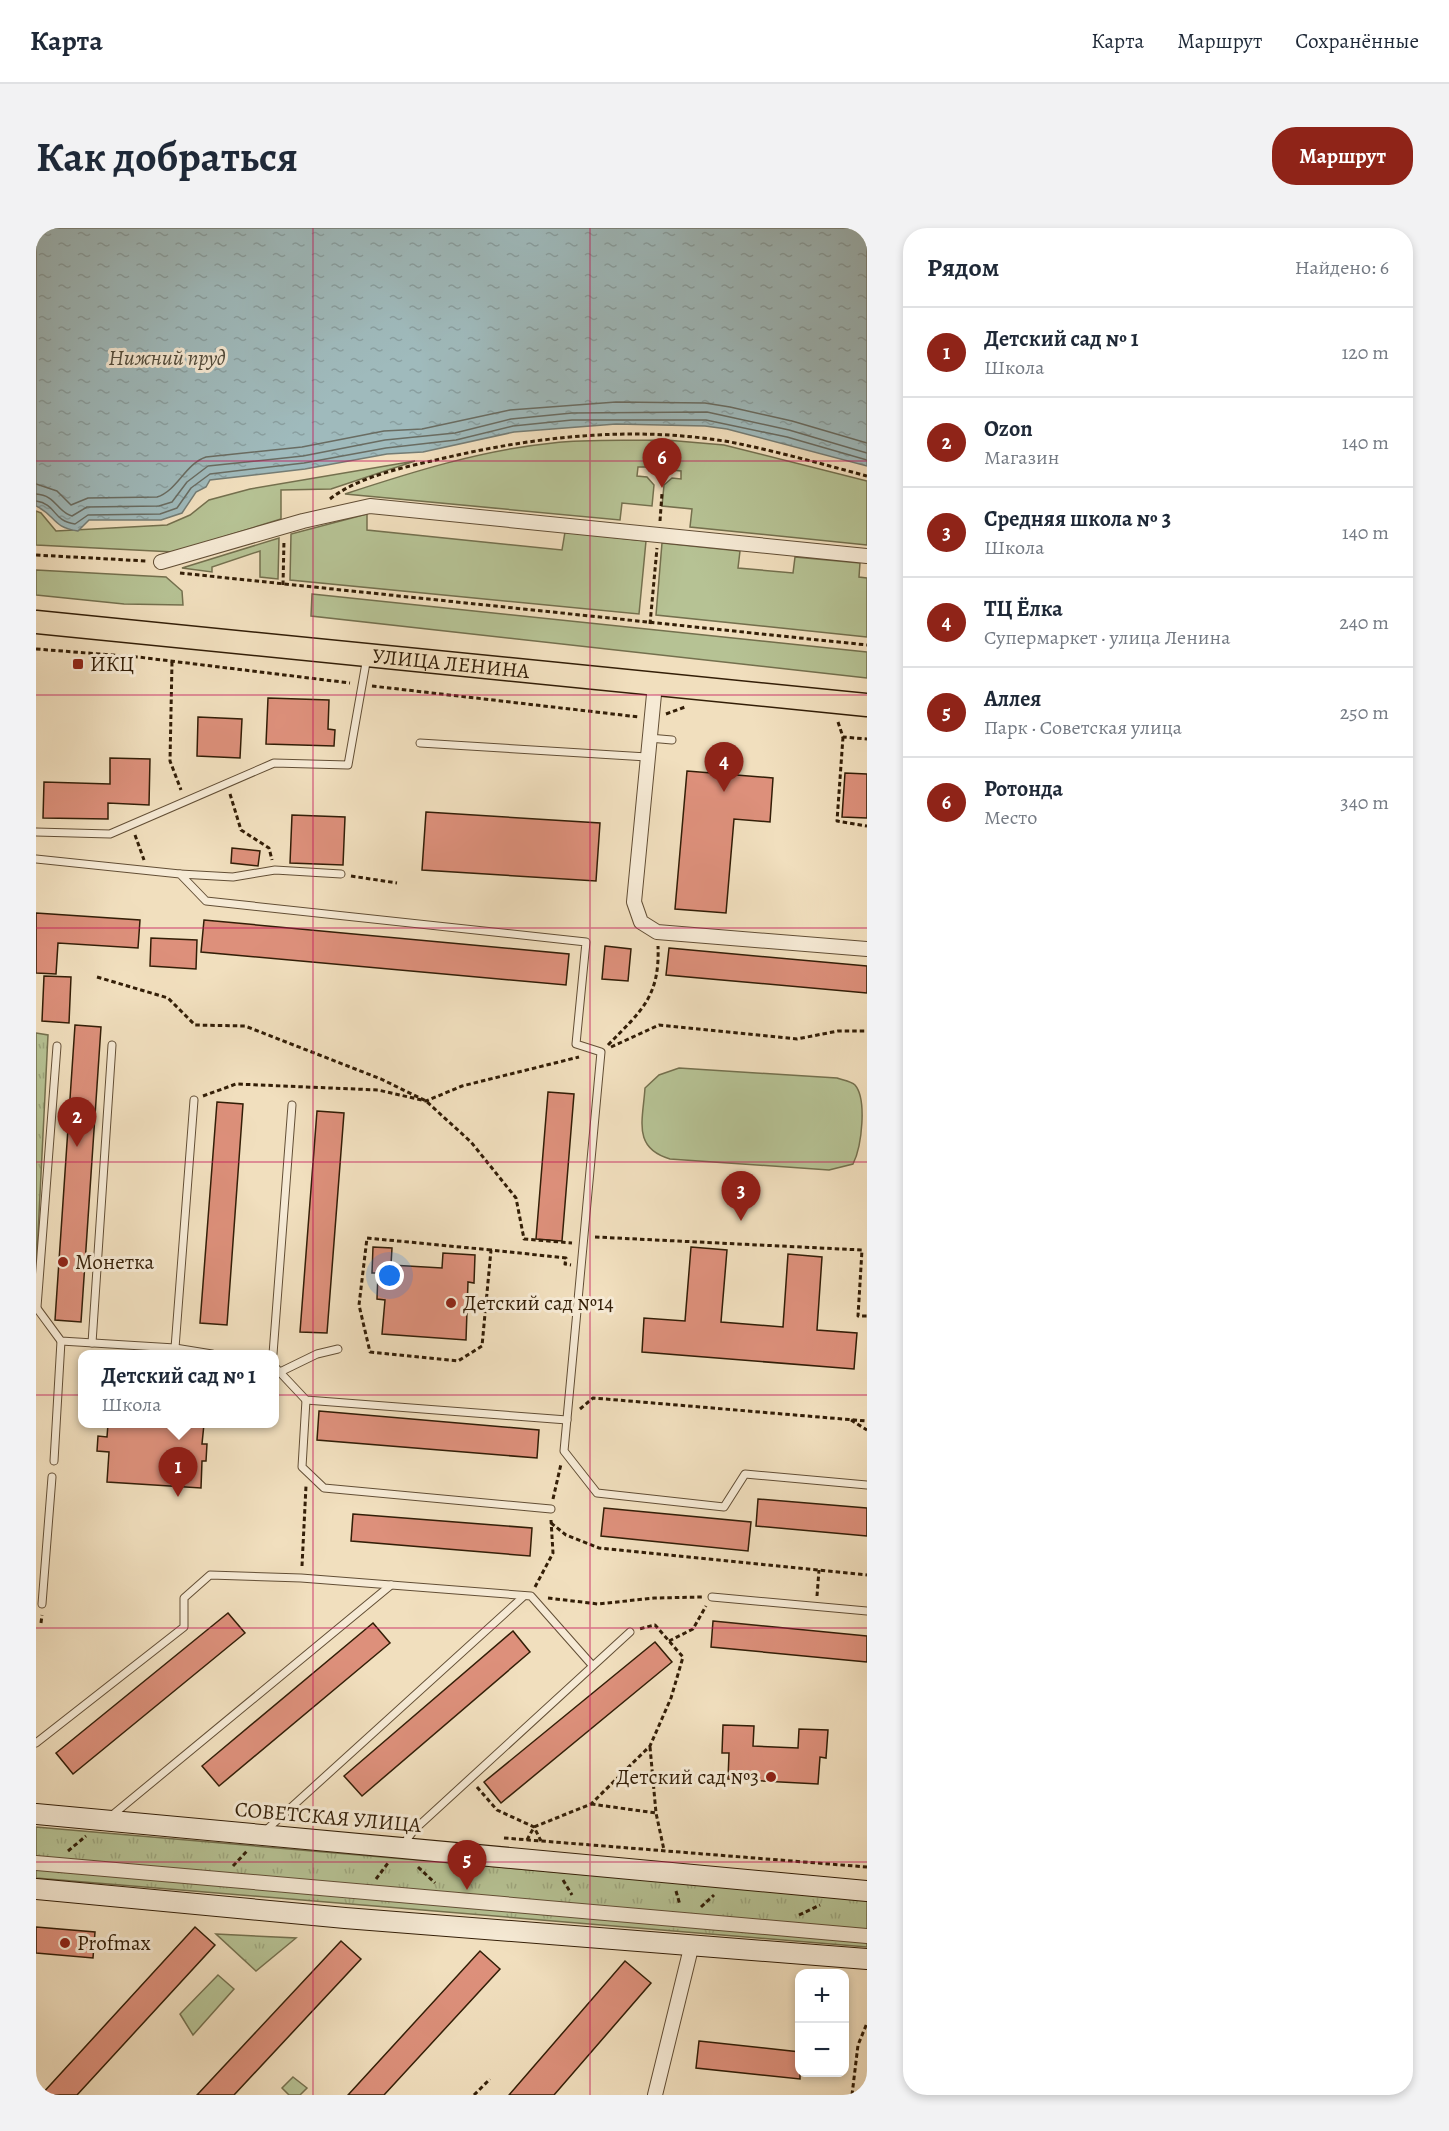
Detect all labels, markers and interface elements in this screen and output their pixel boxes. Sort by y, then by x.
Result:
text: Карта [30,22,103,60]
text: Карта [1091,27,1144,55]
text: Маршрут [1177,27,1262,55]
text: Сохранённые [1295,27,1419,55]
button: Маршрут [1272,127,1413,185]
text: Как добраться [36,128,298,185]
text: Рядом [927,250,999,285]
text: Найдено: 6 [1295,254,1389,281]
text: Детский сад № 1 [984,324,1139,354]
text: 1 [943,339,950,366]
text: 120 m [1341,339,1389,366]
water label: Нижний пруд [108,343,226,373]
text: Школа [984,354,1044,381]
text: Ozon [984,414,1033,444]
text: 2 [942,429,951,456]
text: 140 m [1342,429,1389,456]
pin: 6 [642,438,682,488]
text: Магазин [984,444,1059,471]
text: Средняя школа № 3 [984,504,1171,534]
text: 3 [942,519,951,546]
text: 140 m [1342,519,1389,546]
text: Школа [984,534,1044,561]
text: ТЦ Ёлка [984,594,1063,624]
text: 4 [942,609,951,636]
text: 240 m [1339,609,1389,636]
text: Супермаркет · улица Ленина [984,624,1230,651]
street label: УЛИЦА ЛЕНИНА [371,642,532,685]
place label: ИКЦ [90,650,134,678]
marker: ИКЦ [71,657,85,671]
text: Аллея [984,684,1041,714]
text: 5 [942,699,951,726]
text: 250 m [1340,699,1389,726]
text: Парк · Советская улица [984,714,1182,741]
pin: 4 [704,742,744,792]
text: Ротонда [984,774,1063,804]
text: 6 [942,789,951,816]
text: 340 m [1340,789,1389,816]
text: Место [984,804,1037,831]
pin: 2 [58,1098,96,1147]
pin: 3 [722,1172,760,1221]
place label: Монетка [75,1248,155,1276]
marker: Монетка [56,1255,70,1269]
your location [375,1261,404,1290]
place label: Детский сад №14 [463,1289,614,1317]
marker: Детский сад №14 [444,1296,458,1310]
popup [78,1350,279,1428]
text: Детский сад № 1 [101,1361,256,1391]
text: Школа [101,1391,162,1418]
pin: 1 [158,1448,198,1497]
place label: Детский сад №3 [616,1763,759,1791]
marker: Детский сад №3 [764,1770,778,1784]
street label: СОВЕТСКАЯ УЛИЦА [234,1795,423,1839]
pin: 5 [448,1840,486,1890]
place label: Profmax [77,1929,151,1957]
marker: Profmax [58,1936,72,1950]
map controls [795,1969,849,2077]
button: + [795,1969,849,2023]
button: − [795,2023,849,2077]

